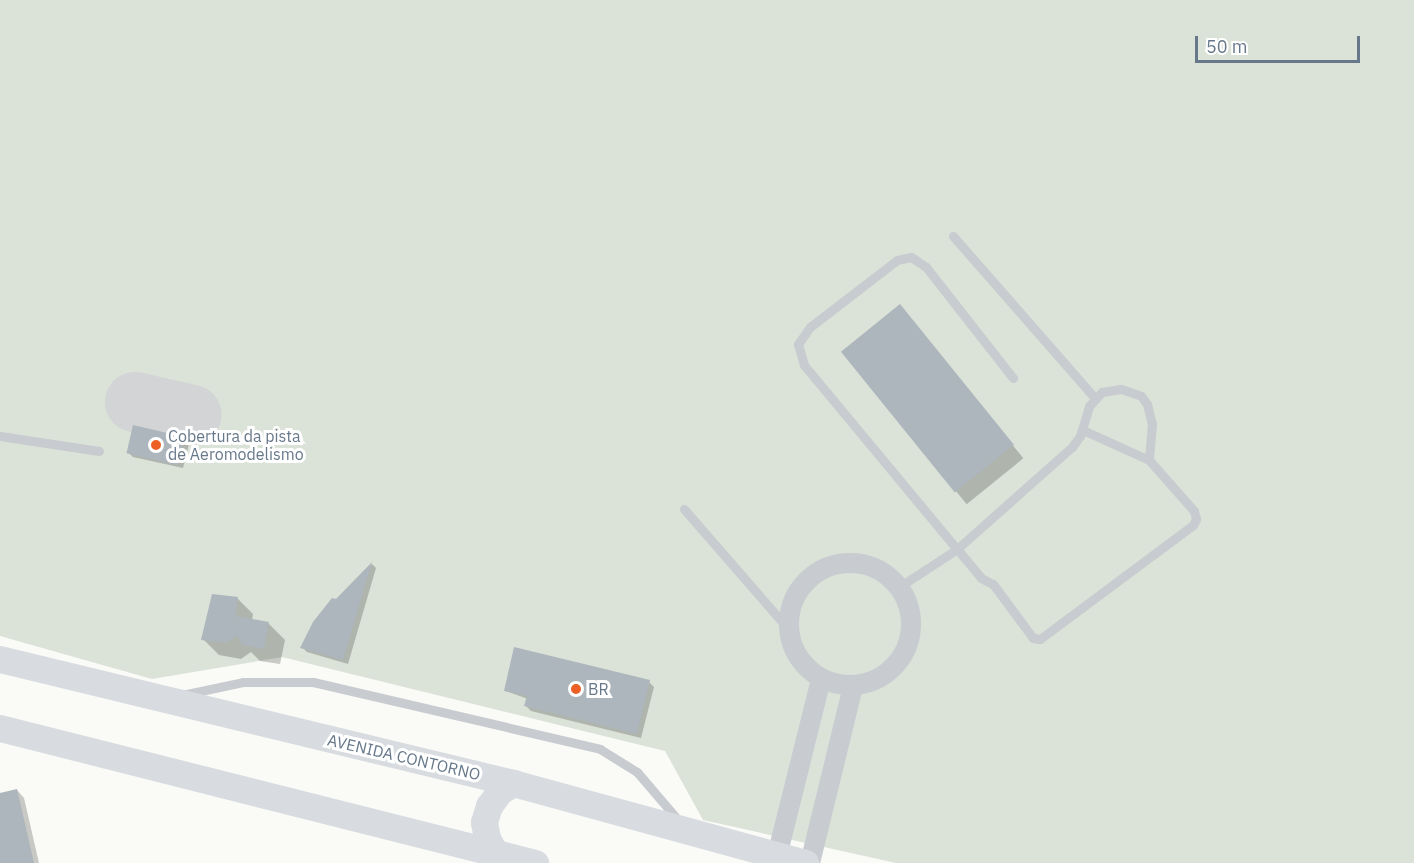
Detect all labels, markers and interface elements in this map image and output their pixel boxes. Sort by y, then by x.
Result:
scale bar [1198,24,1363,62]
text: 50 m [1206,35,1248,58]
place label: Cobertura da pista de Aeromodelismo [168,426,304,464]
marker: Cobertura da pista de Aeromodelismo [149,438,163,452]
place label: BR [588,679,609,699]
marker: BR [569,682,583,696]
street label: AVENIDA CONTORNO [326,730,482,784]

